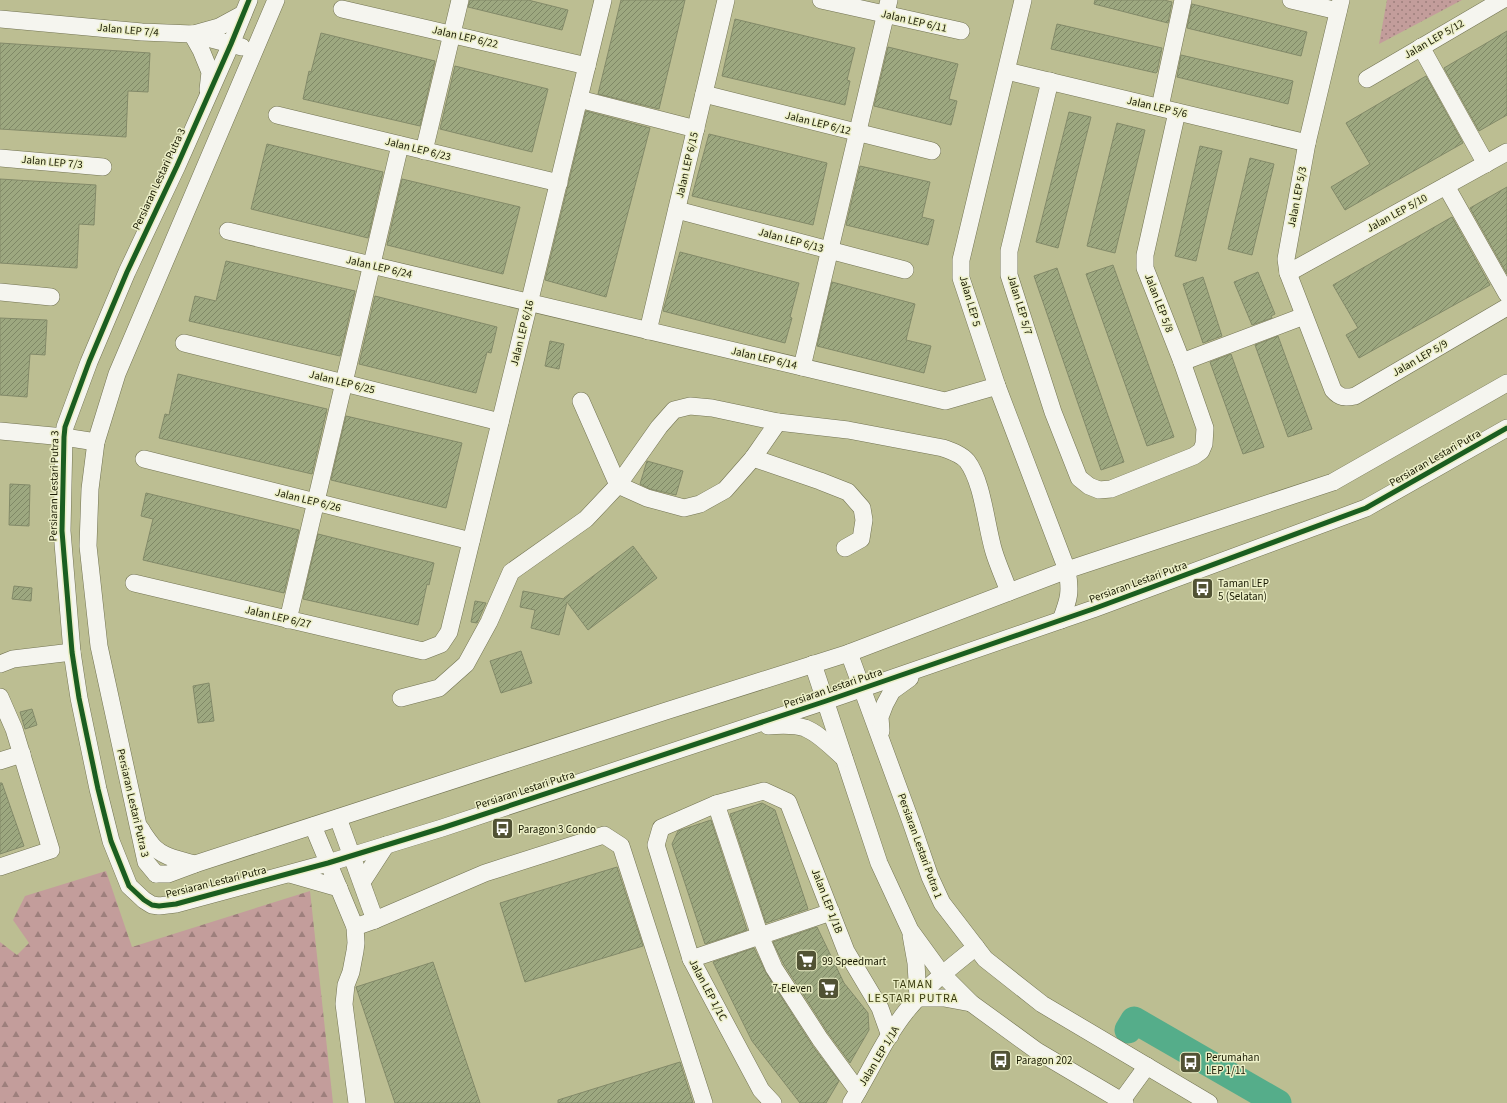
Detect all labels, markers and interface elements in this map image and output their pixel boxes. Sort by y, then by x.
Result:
street label: Jalan LEP 6/11 [880,6,948,36]
street label: Jalan LEP 5/12 [1401,16,1467,62]
street label: Jalan LEP 7/4 [97,20,160,40]
street label: Jalan LEP 6/22 [431,22,499,52]
street label: Jalan LEP 5/6 [1125,93,1189,121]
street label: Jalan LEP 6/12 [784,108,852,138]
street label: Persiaran Lestari Putra 3 [129,126,189,232]
street label: Jalan LEP 6/15 [672,131,702,199]
street label: Jalan LEP 6/23 [384,134,452,164]
street label: Jalan LEP 7/3 [21,152,83,172]
street label: Jalan LEP 5/3 [1284,165,1310,229]
street label: Jalan LEP 5/10 [1364,190,1430,236]
street label: Jalan LEP 6/13 [757,224,825,256]
street label: Jalan LEP 6/24 [345,252,414,282]
street label: Jalan LEP 5/8 [1141,271,1177,335]
street label: Jalan LEP 5/7 [1004,273,1036,337]
street label: Jalan LEP 5 [956,274,984,328]
street label: Jalan LEP 6/16 [507,298,538,367]
street label: Jalan LEP 5/9 [1390,336,1450,380]
street label: Jalan LEP 6/14 [730,343,799,373]
street label: Jalan LEP 6/25 [308,367,376,397]
street label: Persiaran Lestari Putra [1387,426,1483,490]
street label: Persiaran Lestari Putra 3 [46,430,62,542]
street label: Jalan LEP 6/26 [274,485,343,516]
street label: Persiaran Lestari Putra [1087,557,1189,607]
bus stop icon: Taman LEP 5 (Selatan) [1189,576,1215,602]
place label: Taman LEP 5 (Selatan) [1218,576,1269,604]
street label: Jalan LEP 6/27 [244,602,312,632]
street label: Persiaran Lestari Putra [782,664,884,712]
street label: Persiaran Lestari Putra 3 [113,747,153,859]
street label: Persiaran Lestari Putra [474,767,576,813]
street label: Persiaran Lestari Putra 1 [894,791,946,901]
bus stop icon: Paragon 3 Condo [489,816,515,842]
place label: Paragon 3 Condo [518,822,596,837]
street label: Persiaran Lestari Putra [164,862,268,902]
street label: Jalan LEP 1/1B [808,866,846,936]
supermarket icon: 99 Speedmart [793,948,819,974]
place label: 99 Speedmart [822,954,887,969]
street label: Jalan LEP 1/1C [685,956,731,1024]
supermarket icon: 7-Eleven [815,975,841,1001]
district label: TAMAN LESTARI PUTRA [868,976,958,1007]
place label: 7-Eleven [772,981,812,996]
street label: Jalan LEP 1/1A [855,1023,903,1089]
bus stop icon: Paragon 202 [988,1047,1014,1073]
bus stop icon: Perumahan LEP 1/11 [1178,1050,1204,1076]
place label: Perumahan LEP 1/11 [1206,1050,1259,1078]
place label: Paragon 202 [1016,1053,1072,1068]

